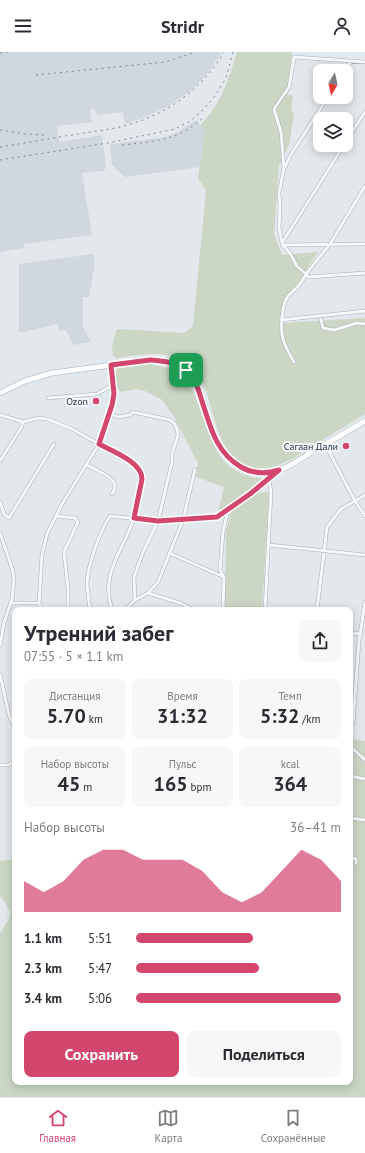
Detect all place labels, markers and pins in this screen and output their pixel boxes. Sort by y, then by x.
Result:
pin [169,353,203,387]
place label: Ozon [66,395,88,408]
marker: Ozon [91,396,101,406]
place label: Сагаан Дали [284,440,338,453]
marker: Сагаан Дали [341,441,351,451]

